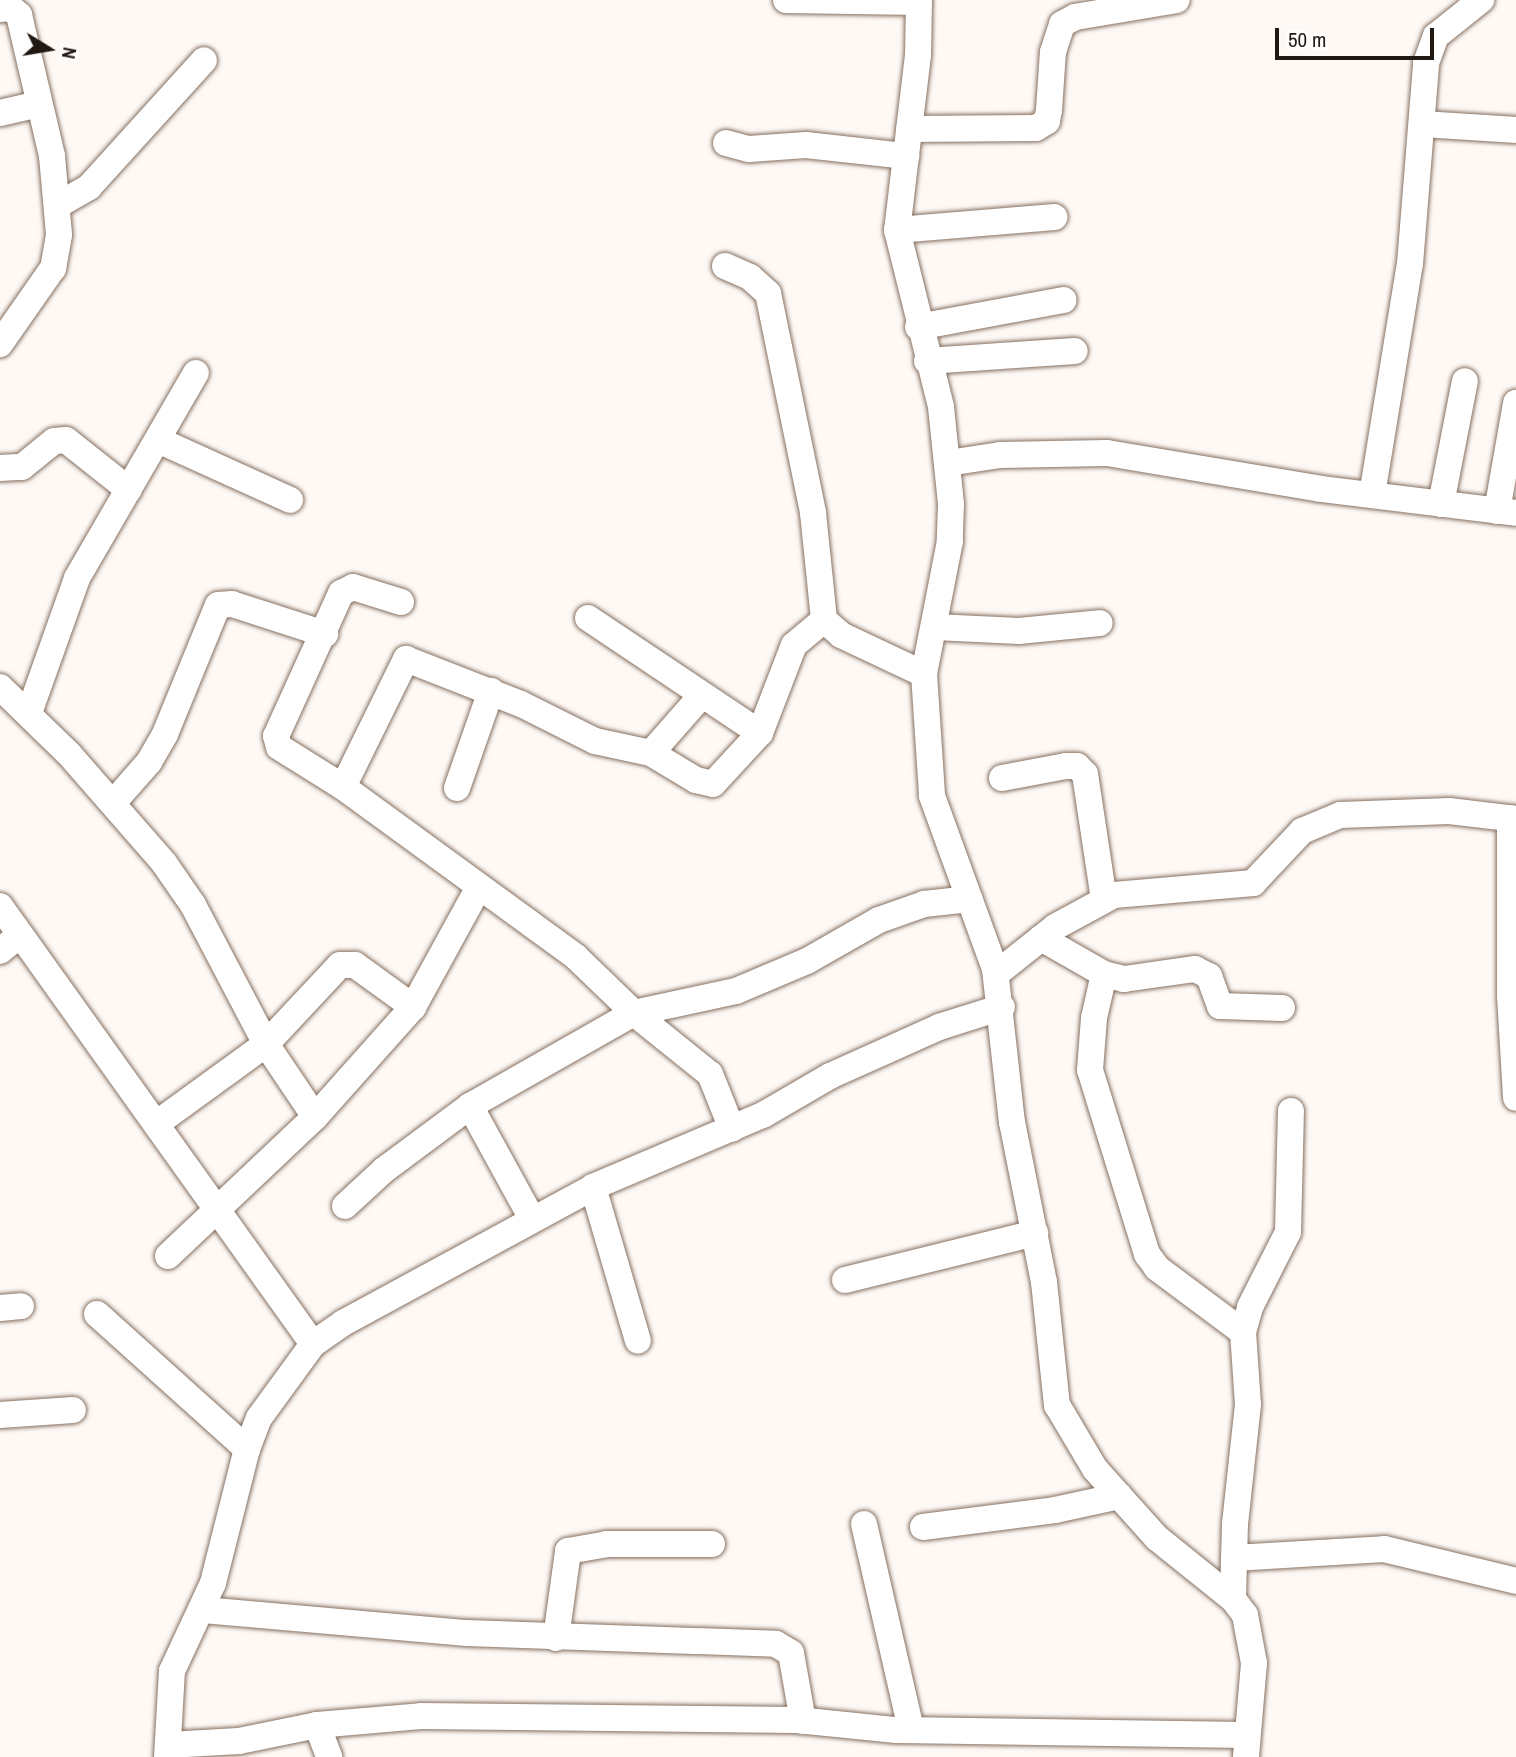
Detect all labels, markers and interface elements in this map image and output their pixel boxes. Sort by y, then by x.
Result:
north arrow [14,14,84,84]
scale bar [1278,14,1437,58]
text: 50 m [1288,25,1326,54]
text: N [56,45,83,61]

